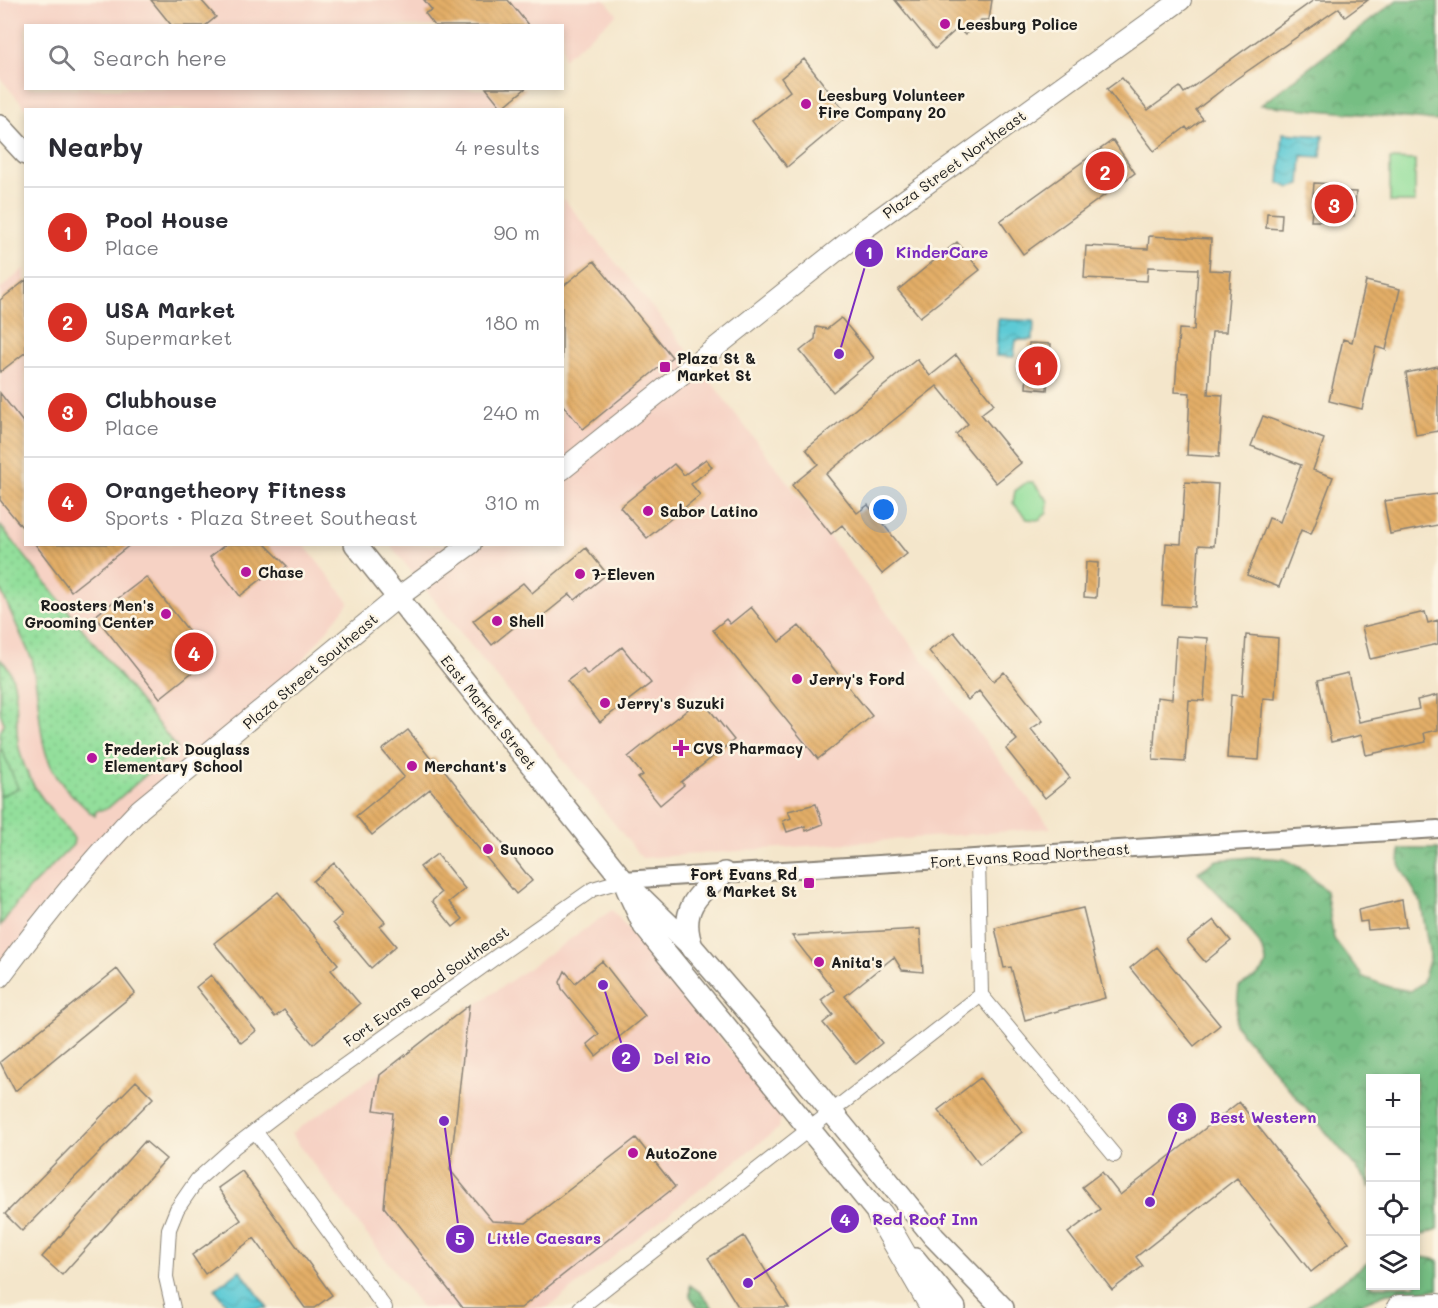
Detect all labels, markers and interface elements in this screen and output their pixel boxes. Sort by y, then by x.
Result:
place label: Leesburg Police [957,14,1078,34]
marker: Leesburg Police [938,17,952,31]
search box [24,24,564,90]
icon: search [45,41,78,74]
text: Search here [93,43,227,72]
place label: Leesburg Volunteer Fire Company 20 [818,85,965,122]
marker: Leesburg Volunteer Fire Company 20 [799,97,813,111]
street label: Plaza Street Northeast [878,105,1030,223]
text: Nearby [48,130,143,164]
text: 4 results [455,134,540,160]
pin: 2 [1086,148,1124,194]
pin: 3 [1314,182,1354,226]
text: Pool House [105,205,228,234]
text: 1 [63,219,72,245]
text: 90 m [494,219,540,245]
text: Place [105,234,159,260]
callout: KinderCare [854,236,1001,270]
text: 1 [865,240,873,264]
text: KinderCare [896,241,988,262]
text: USA Market [105,295,235,324]
text: 2 [62,309,73,335]
text: 180 m [484,309,540,335]
text: Supermarket [105,324,232,350]
pin: 1 [1018,344,1058,388]
place label: Plaza St & Market St [677,348,756,385]
marker: Plaza St & Market St [658,360,672,374]
text: Clubhouse [105,385,217,414]
text: 3 [62,399,74,425]
text: 240 m [482,399,540,425]
text: Place [105,414,159,440]
text: Orangetheory Fitness [105,475,346,504]
text: 4 [61,489,74,515]
text: 310 m [485,489,540,515]
your location [869,495,898,524]
place label: Sabor Latino [660,501,758,521]
text: Sports · Plaza Street Southeast [105,504,418,530]
marker: Sabor Latino [641,504,655,518]
place label: Chase [258,562,304,582]
place label: 7-Eleven [592,564,655,584]
marker: Chase [239,565,253,579]
marker: 7-Eleven [573,567,587,581]
place label: Roosters Men's Grooming Center [24,595,154,632]
marker: Roosters Men's Grooming Center [159,607,173,621]
street label: Plaza Street Southeast [238,609,382,733]
place label: Shell [509,611,544,631]
marker: Shell [490,614,504,628]
pin: 4 [174,630,214,674]
street label: East Market Street [437,651,541,773]
place label: Jerry's Ford [809,669,905,689]
marker: Jerry's Ford [790,672,804,686]
place label: Jerry's Suzuki [617,693,725,713]
marker: Jerry's Suzuki [598,696,612,710]
place label: CVS Pharmacy [693,738,803,758]
place label: Frederick Douglass Elementary School [104,739,250,776]
marker: CVS Pharmacy [674,741,688,755]
marker: Frederick Douglass Elementary School [85,751,99,765]
place label: Merchant's [424,756,507,776]
marker: Merchant's [405,759,419,773]
street label: Fort Evans Road Northeast [930,838,1130,872]
place label: Sunoco [500,839,554,859]
marker: Sunoco [481,842,495,856]
place label: Fort Evans Rd & Market St [690,864,798,901]
marker: Fort Evans Rd & Market St [802,876,816,890]
street label: Fort Evans Road Southeast [339,921,513,1051]
place label: Anita's [831,952,883,972]
marker: Anita's [812,955,826,969]
callout: Del Rio [611,1041,722,1075]
text: 2 [621,1045,631,1069]
text: Del Rio [653,1047,711,1068]
map controls [1366,1074,1420,1290]
button: + [1366,1074,1420,1128]
callout: Best Western [1167,1100,1328,1134]
text: 3 [1177,1105,1188,1129]
text: Best Western [1210,1106,1316,1127]
button: − [1366,1128,1420,1182]
place label: AutoZone [645,1143,717,1163]
marker: AutoZone [626,1146,640,1160]
button: locate [1366,1182,1420,1236]
callout: Red Roof Inn [830,1202,990,1236]
text: 4 [839,1207,851,1231]
text: Red Roof Inn [872,1208,978,1229]
callout: Little Caesars [445,1222,613,1256]
text: 5 [455,1226,465,1250]
text: Little Caesars [487,1227,601,1248]
button: layers [1366,1236,1420,1290]

